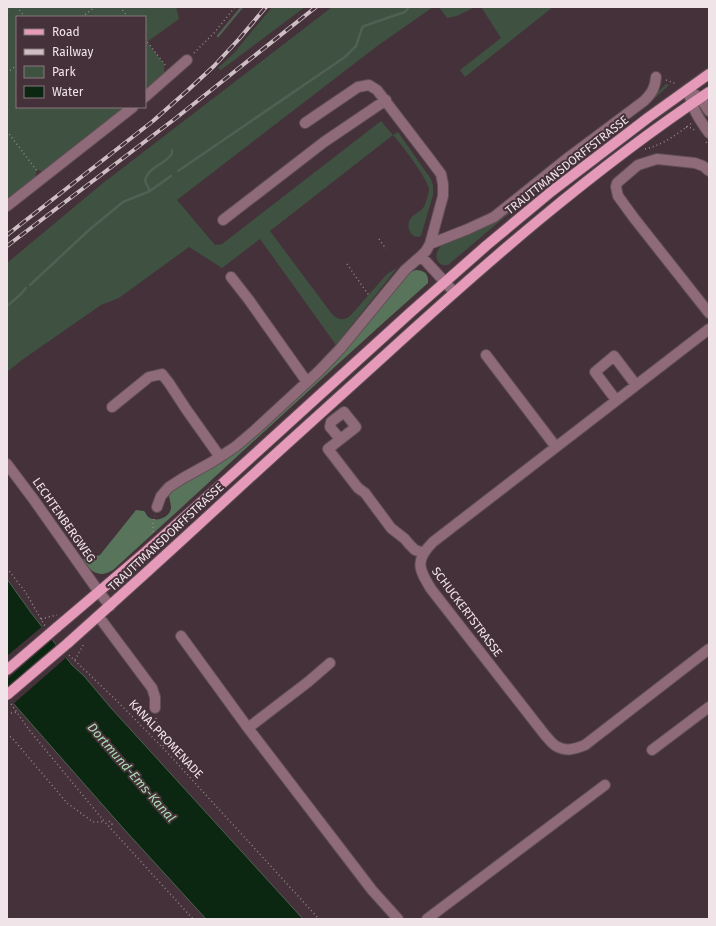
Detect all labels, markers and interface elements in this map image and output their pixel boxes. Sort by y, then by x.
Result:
legend [16,16,146,108]
text: Road [52,25,80,39]
text: Railway [52,45,93,59]
text: Park [52,65,76,79]
text: Water [52,85,84,99]
street label: TRAUTTMANSDORFFSTRASSE [503,113,631,217]
street label: LECHTENBERGWEG [30,475,98,565]
street label: TRAUTTMANSDORFFSTRASSE [106,480,226,594]
street label: SCHUCKERTSTRASSE [429,564,505,660]
street label: KANALPROMENADE [126,697,206,781]
water label: Dortmund-Ems-Kanal [84,720,179,825]

